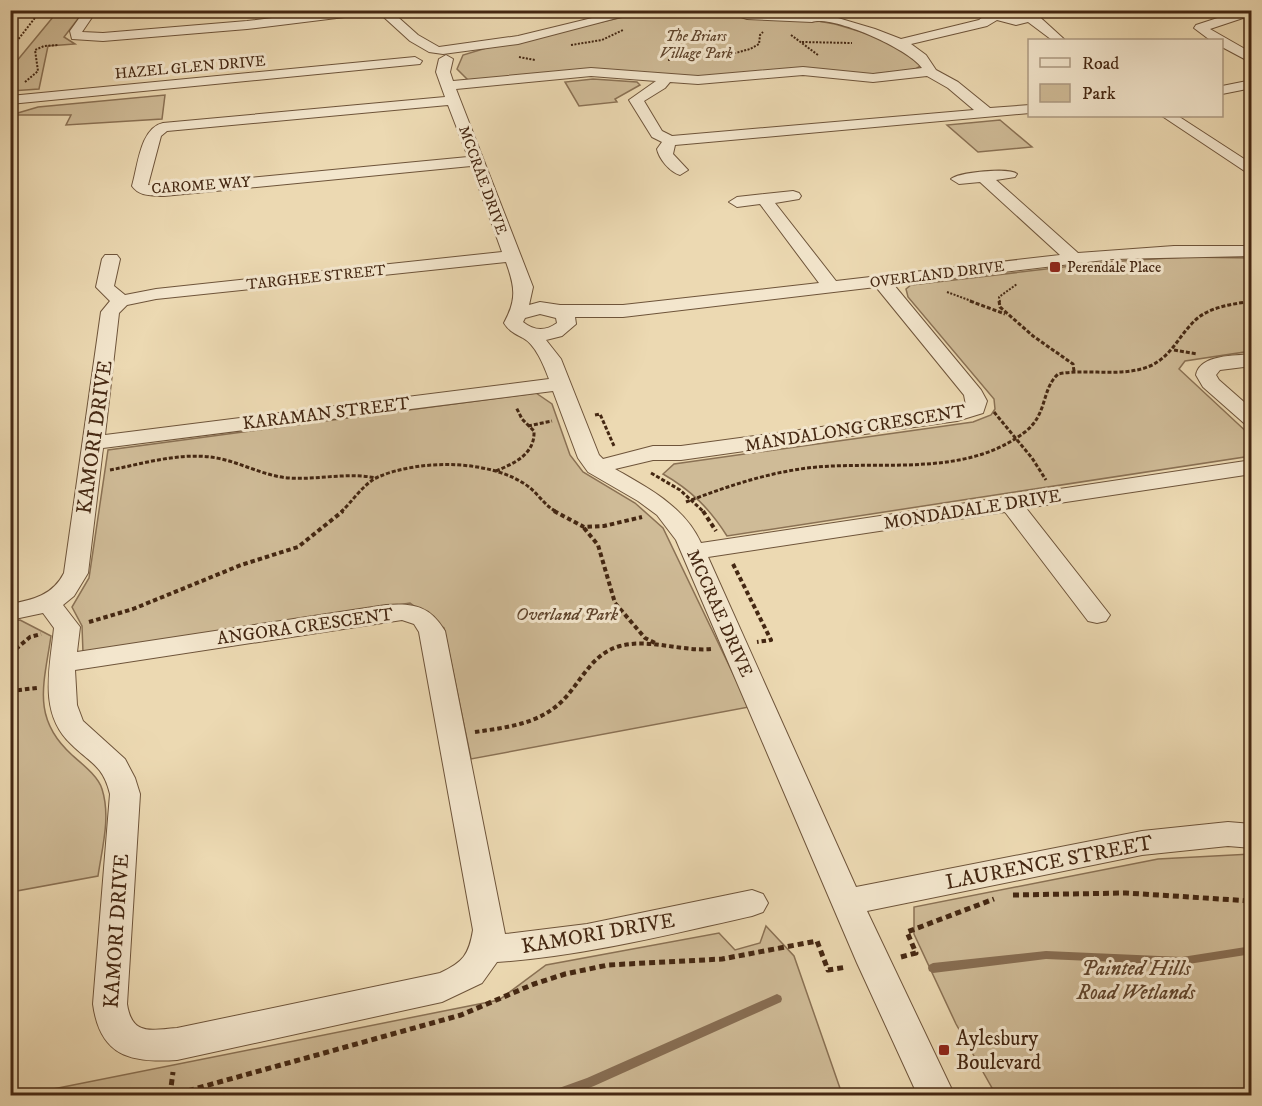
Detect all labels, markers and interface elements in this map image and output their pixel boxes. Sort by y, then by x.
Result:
park label: The Briars Village Park [659,27,733,63]
legend [1028,39,1223,117]
street label: HAZEL GLEN DRIVE [114,51,267,84]
text: Road [1082,53,1119,75]
text: Park [1082,83,1116,105]
street label: MCCRAE DRIVE [454,123,511,237]
street label: CAROME WAY [151,173,252,198]
street label: OVERLAND DRIVE [869,257,1006,292]
place label: Perendale Place [1067,258,1161,277]
marker: Perendale Place [1048,260,1062,274]
street label: TARGHEE STREET [246,261,387,294]
street label: KAMORI DRIVE [71,358,119,516]
street label: KARAMAN STREET [241,393,411,435]
street label: MANDALONG CRESCENT [743,401,967,457]
street label: MONDADALE DRIVE [882,485,1063,535]
street label: MCCRAE DRIVE [681,546,757,681]
street label: ANGORA CRESCENT [216,604,395,650]
park label: Overland Park [516,604,619,626]
street label: LAURENCE STREET [943,830,1155,896]
street label: KAMORI DRIVE [99,853,135,1009]
street label: KAMORI DRIVE [520,908,677,960]
park label: Painted Hills Road Wetlands [1076,956,1196,1006]
place label: Aylesbury Boulevard [956,1026,1041,1076]
marker: Aylesbury Boulevard [937,1043,951,1057]

